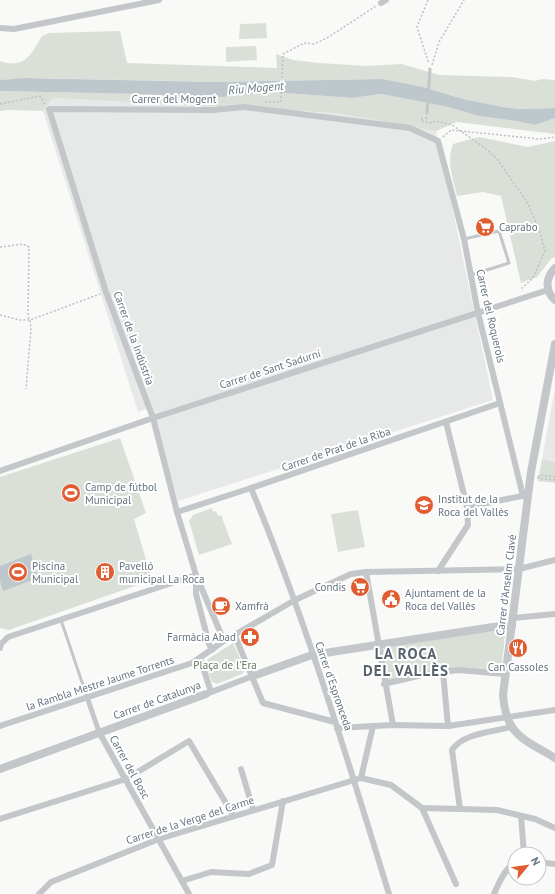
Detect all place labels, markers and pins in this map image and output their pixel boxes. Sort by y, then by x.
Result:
supermarket icon: Caprabo [474,216,496,238]
place label: Caprabo [499,220,538,234]
place label: Camp de fútbol Municipal [85,480,158,507]
sports icon: Camp de fútbol Municipal [60,482,82,504]
place label: Institut de la Roca del Vallès [438,492,509,519]
school or university icon: Institut de la Roca del Vallès [413,494,435,516]
place label: Piscina Municipal [32,559,79,586]
place label: Pavelló municipal La Roca [119,559,204,586]
sports icon: Piscina Municipal [7,561,29,583]
building icon: Pavelló municipal La Roca [94,561,116,583]
supermarket icon: Condis [349,576,371,598]
place label: Condis [315,580,346,594]
place label: Ajuntament de la Roca del Vallès [405,586,486,613]
public building icon: Ajuntament de la Roca del Vallès [380,588,402,610]
cafe icon: Xamfrà [210,595,232,617]
place label: Xamfrà [235,599,269,613]
pharmacy icon: Farmàcia Abad [239,626,261,648]
place label: Farmàcia Abad [167,630,236,644]
restaurant icon: Can Cassoles [507,637,529,659]
place label: Can Cassoles [488,660,549,674]

